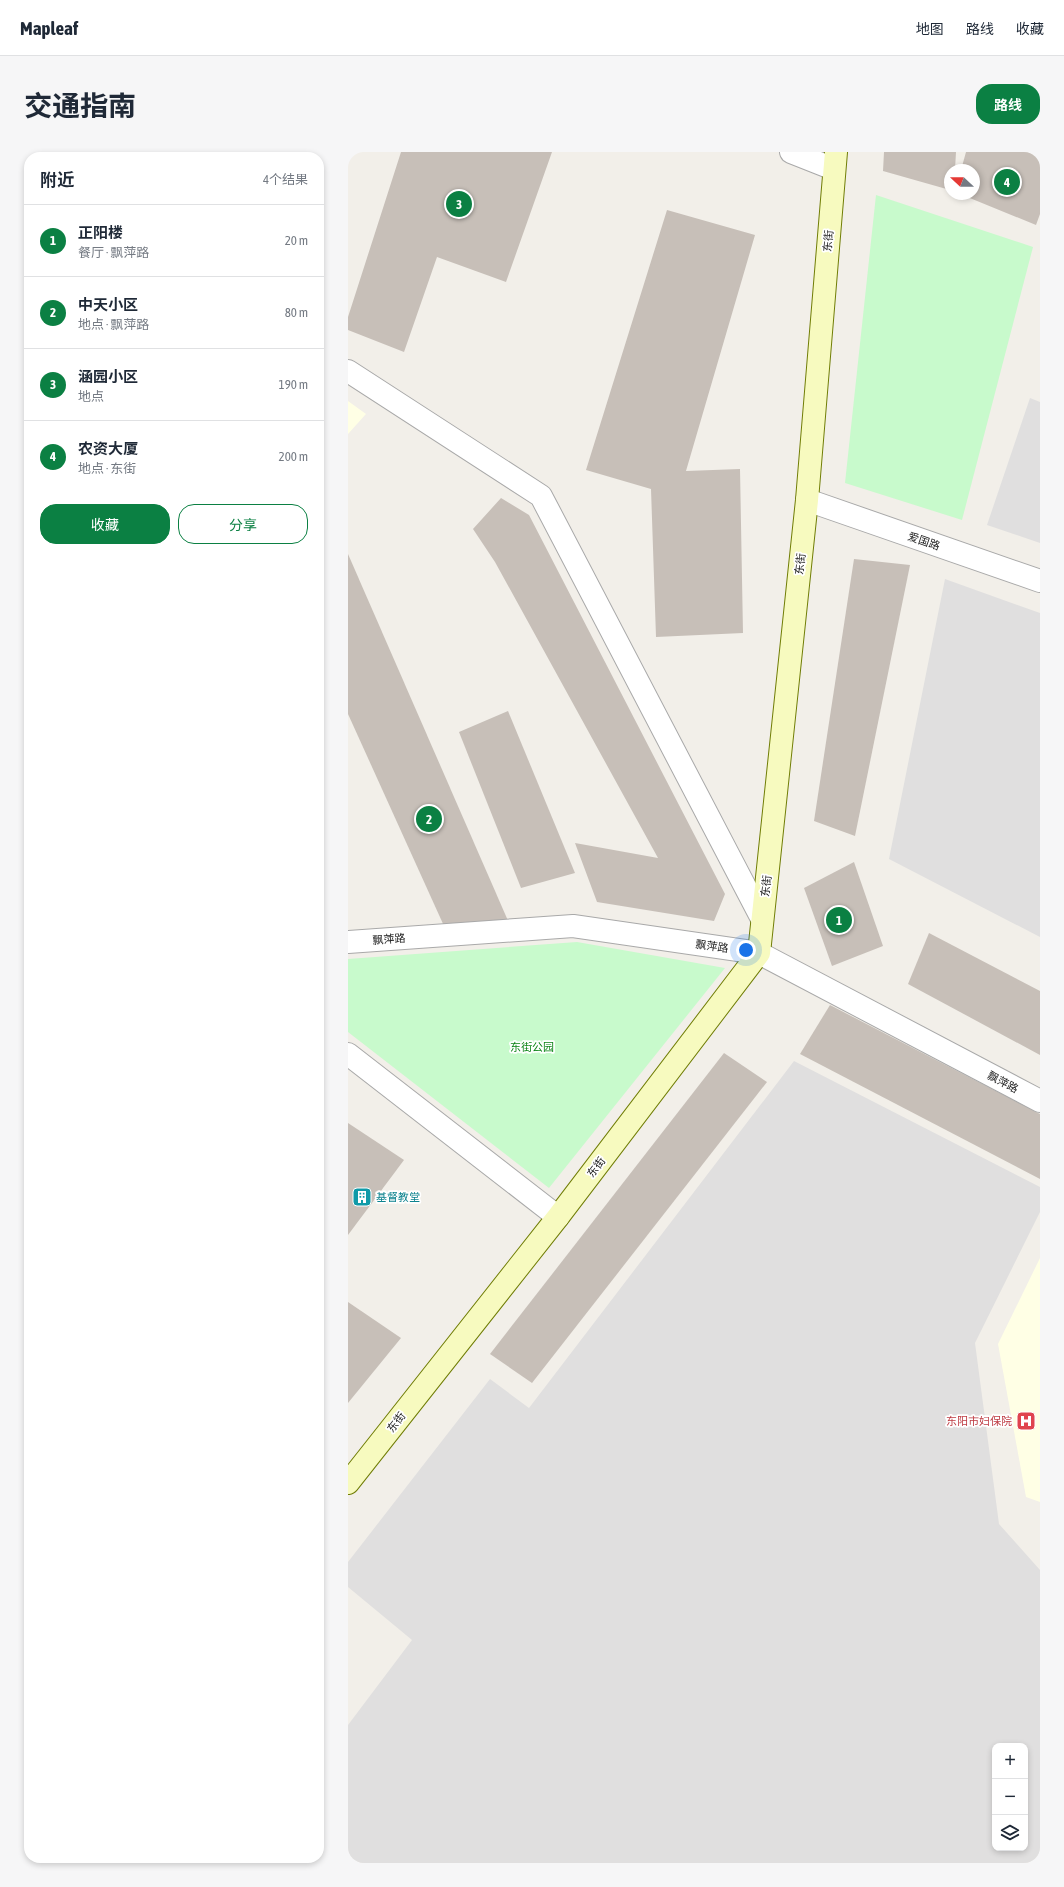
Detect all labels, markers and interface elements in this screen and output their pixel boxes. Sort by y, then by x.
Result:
text: Mapleaf [20,17,78,39]
text: 地图 [916,21,944,37]
text: 路线 [966,21,994,37]
text: 收藏 [1016,21,1044,37]
button: 路线 [976,84,1040,124]
text: 交通指南 [24,90,136,122]
north arrow [944,164,980,200]
pin: 4 [994,167,1020,197]
text: 附近 [40,170,74,190]
text: 4个结果 [263,172,308,187]
pin: 3 [446,189,472,219]
text: 正阳楼 [78,224,123,241]
street label: 东街 [821,230,835,252]
text: 1 [50,233,56,248]
text: 20 m [285,233,308,248]
text: 餐厅 · 飘萍路 [78,245,149,260]
text: 中天小区 [78,296,138,313]
text: 2 [50,305,56,320]
text: 80 m [285,305,308,320]
text: 地点 · 飘萍路 [78,317,149,332]
text: 涵园小区 [78,368,138,385]
text: 3 [50,377,56,392]
text: 190 m [279,377,308,392]
text: 地点 [78,389,104,404]
text: 农资大厦 [78,440,138,457]
text: 4 [50,449,56,464]
text: 200 m [279,449,308,464]
text: 地点 · 东街 [78,461,136,476]
button: 收藏 [40,504,170,544]
button: 分享 [178,504,308,544]
street label: 爱国路 [906,530,942,552]
street label: 东街 [793,552,807,576]
pin: 2 [416,804,442,834]
street label: 东街 [759,874,773,898]
pin: 1 [826,905,852,935]
street label: 飘萍路 [372,932,406,946]
street label: 飘萍路 [695,938,729,954]
your location [736,940,756,960]
park label: 东街公园 [510,1041,554,1053]
street label: 飘萍路 [986,1069,1020,1095]
street label: 东街 [585,1155,607,1179]
building icon: 基督教堂 [351,1186,373,1208]
place label: 基督教堂 [376,1191,420,1203]
street label: 东街 [384,1410,408,1434]
hospital icon: 东阳市妇保院 [1015,1410,1037,1432]
place label: 东阳市妇保院 [946,1415,1012,1427]
map controls [992,1743,1028,1851]
button: + [992,1743,1028,1779]
button: − [992,1779,1028,1815]
button: layers [992,1815,1028,1851]

